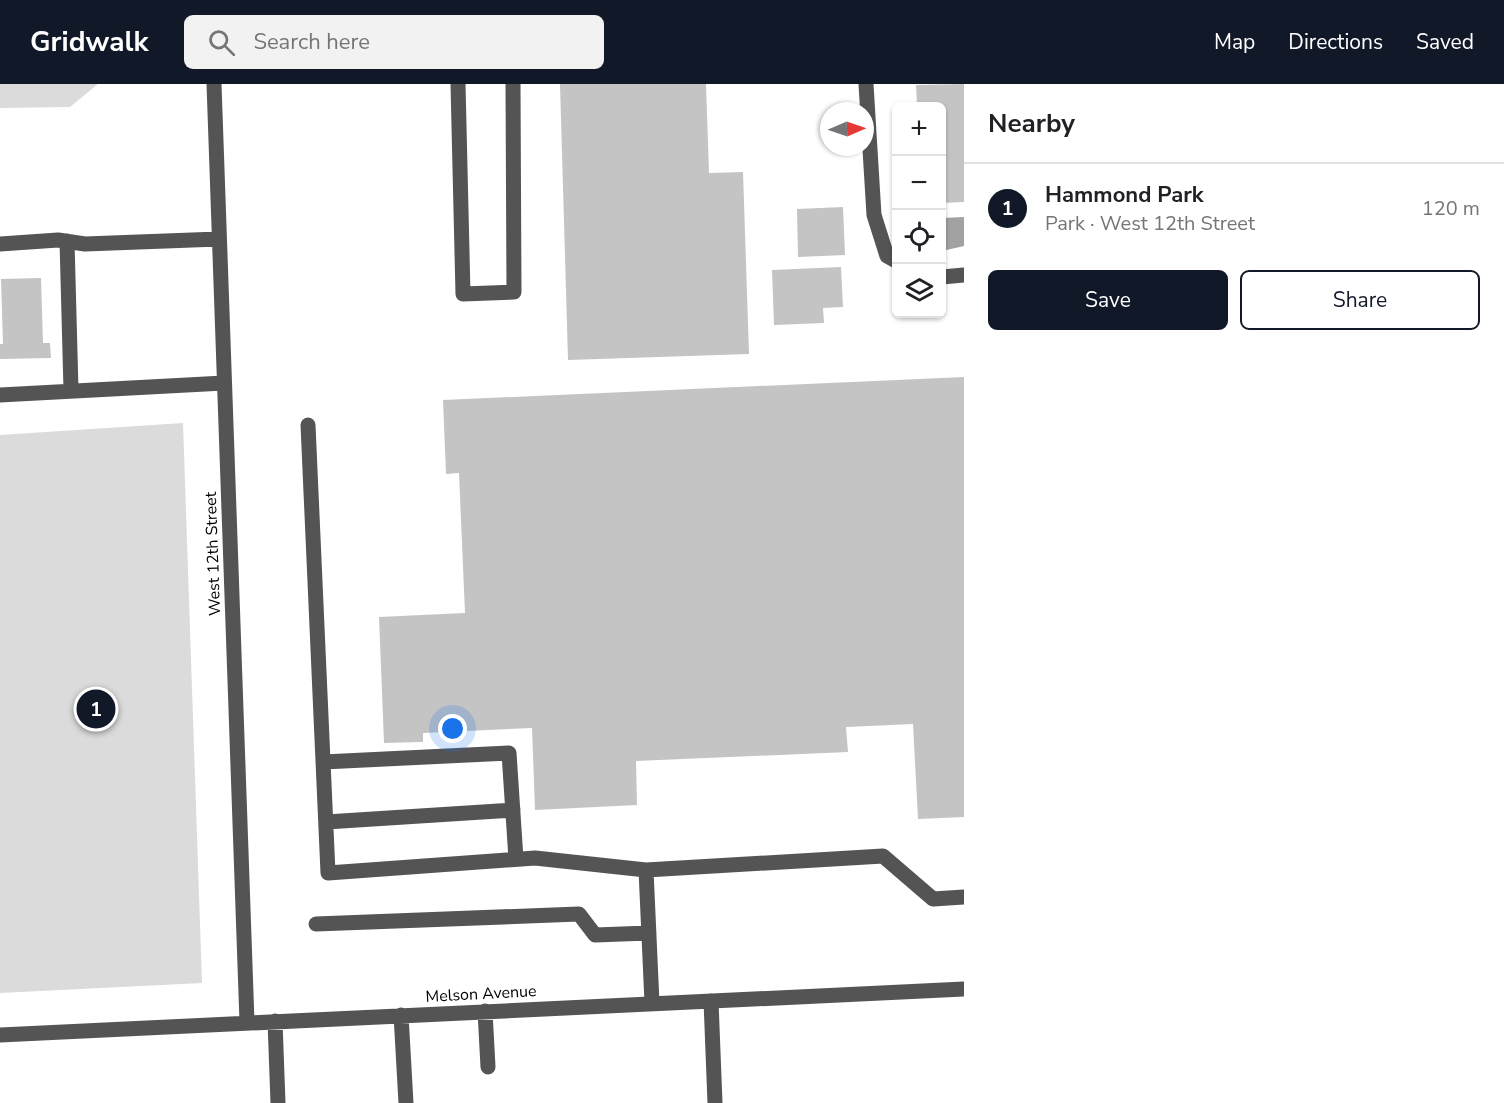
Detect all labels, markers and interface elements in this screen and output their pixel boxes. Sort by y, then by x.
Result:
search box [184,15,604,69]
text: Gridwalk [30,23,148,61]
icon: search [205,26,238,59]
text: Search here [253,27,370,57]
text: Map [1214,28,1255,56]
text: Directions [1288,28,1383,56]
text: Saved [1416,28,1474,56]
north arrow [820,102,874,156]
map controls [892,102,946,318]
button: + [892,102,946,156]
text: Nearby [988,106,1075,141]
button: − [892,156,946,210]
text: Hammond Park [1045,180,1204,210]
text: 1 [1002,195,1014,222]
text: 120 m [1422,195,1480,222]
button: locate [892,210,946,264]
text: Park · West 12th Street [1045,210,1255,237]
button: layers [892,264,946,318]
button: Save [988,270,1228,330]
button: Share [1240,270,1480,330]
street label: West 12th Street [200,491,226,616]
pin: 1 [76,686,116,732]
your location [438,714,467,743]
street label: Melson Avenue [425,980,537,1008]

